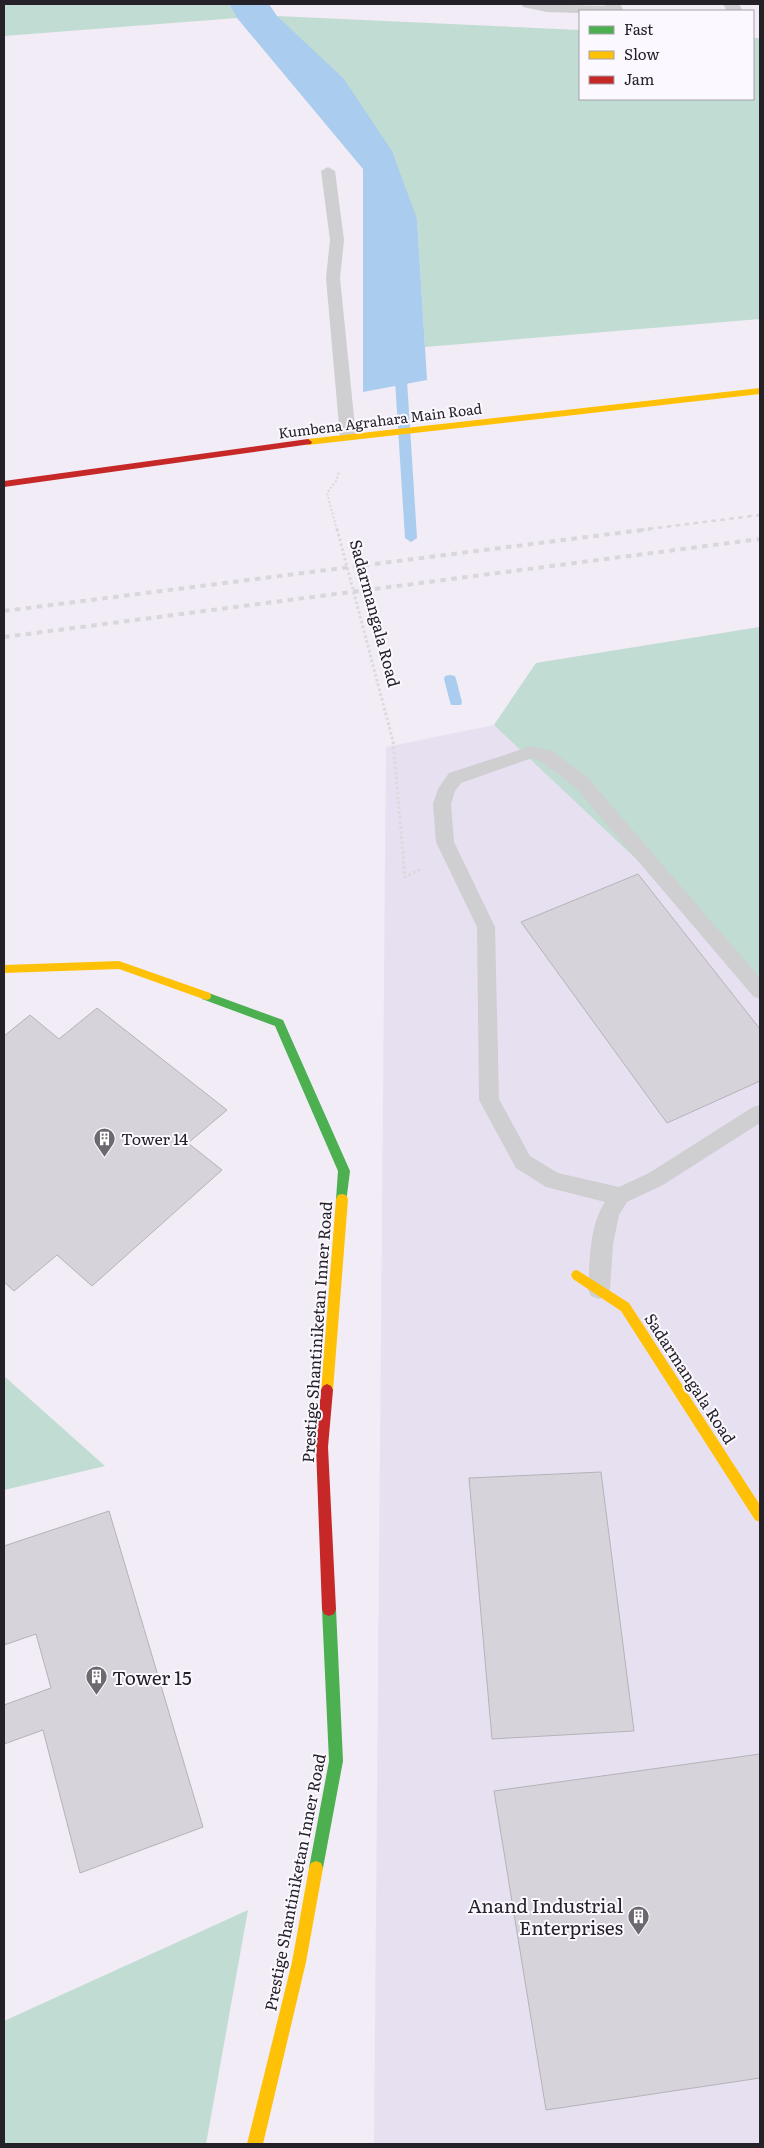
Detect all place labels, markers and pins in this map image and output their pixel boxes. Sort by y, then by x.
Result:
building icon: Tower 14 [93,1126,117,1157]
place label: Tower 14 [121,1126,188,1150]
place label: Tower 15 [112,1663,192,1691]
building icon: Tower 15 [84,1665,108,1696]
place label: Anand Industrial Enterprises [468,1891,623,1941]
building icon: Anand Industrial Enterprises [627,1904,651,1935]

